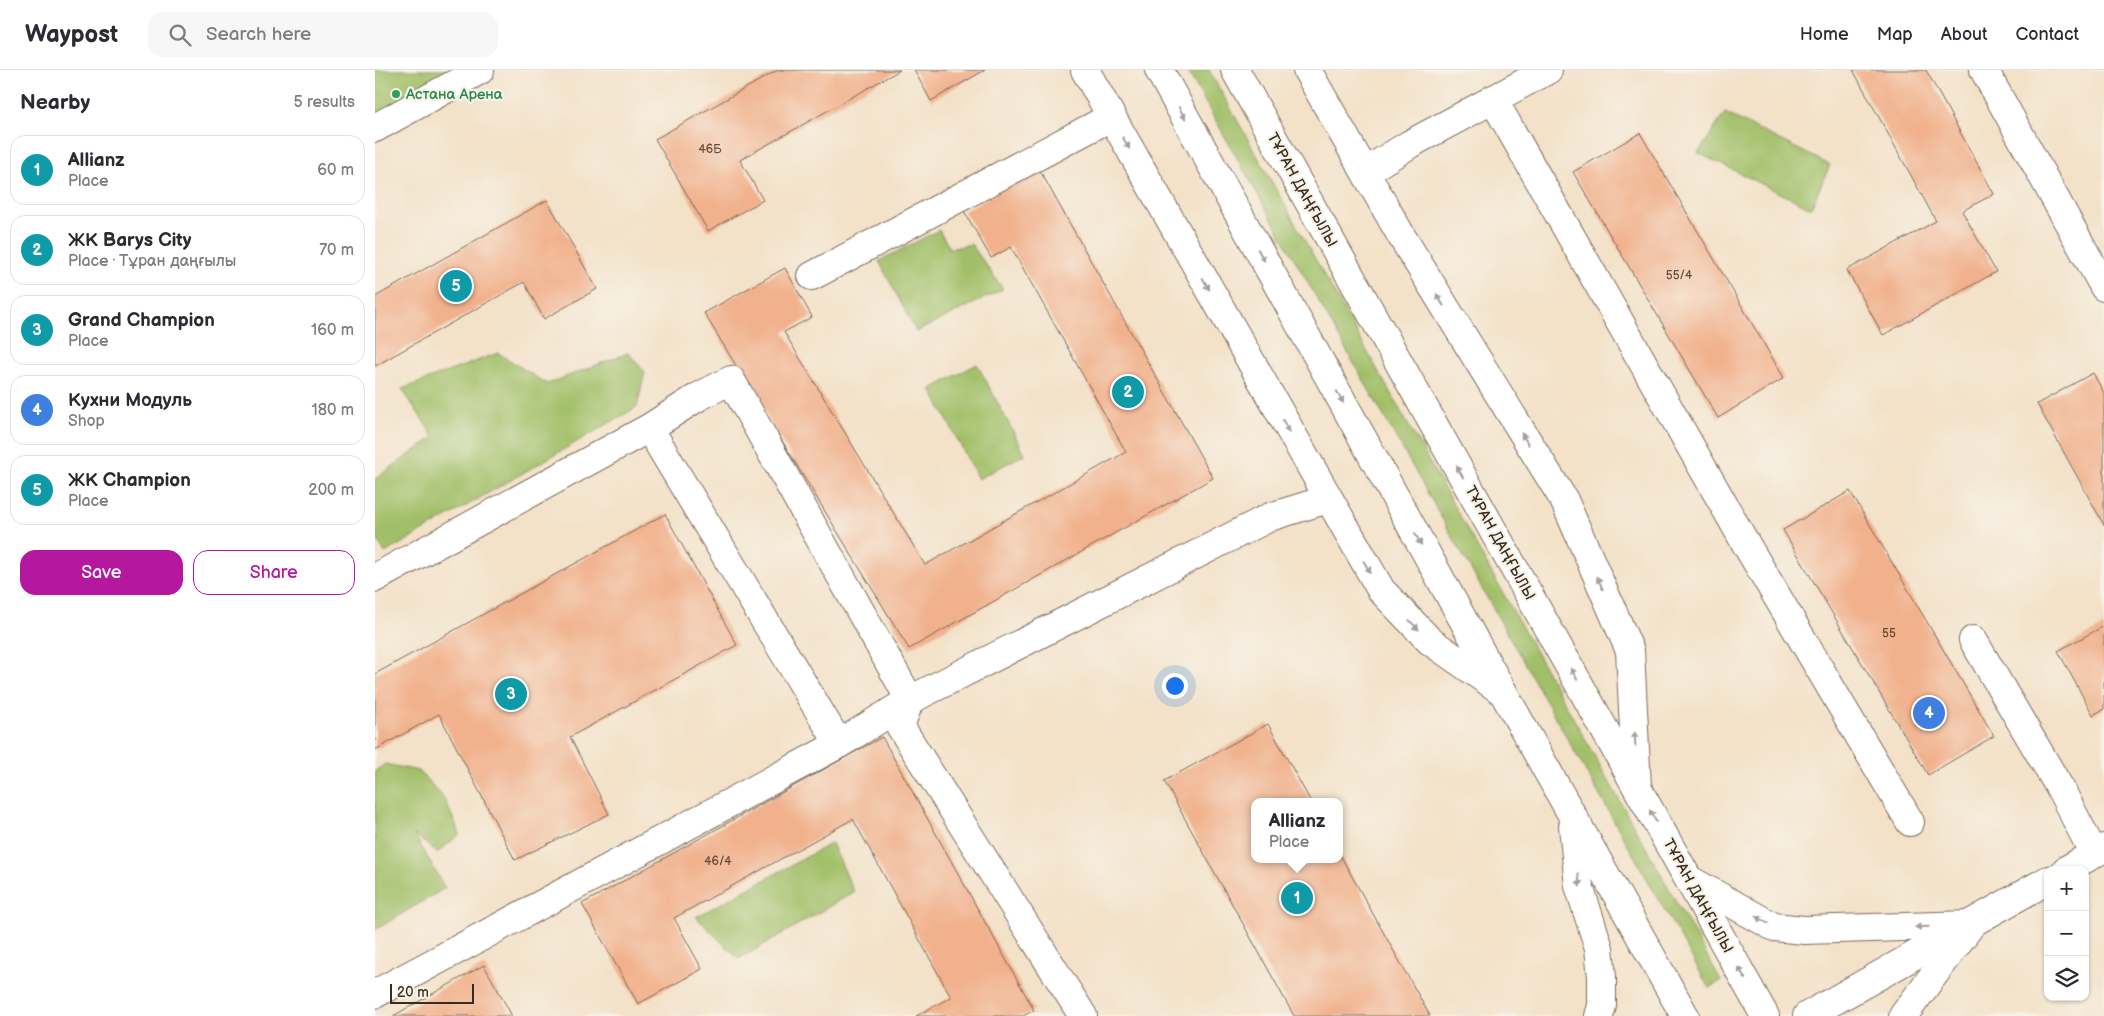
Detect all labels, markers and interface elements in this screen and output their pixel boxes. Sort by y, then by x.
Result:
search box [148,12,498,57]
text: Waypost [25,20,118,49]
icon: search [166,21,194,49]
text: Search here [206,23,311,46]
text: Home [1800,24,1849,45]
text: Map [1877,24,1913,45]
text: About [1941,24,1988,45]
text: Contact [2016,24,2079,45]
place label: Астана Арена [405,85,503,104]
marker: Астана Арена [390,88,402,100]
text: Nearby [20,90,90,115]
text: 5 results [293,93,355,112]
one-way arrow [1178,106,1187,119]
street label: ТҰРАН ДАҢҒЫЛЫ [1263,130,1341,250]
one-way arrow [1121,136,1130,150]
house number: 46Б [699,142,722,157]
text: Allianz [68,149,125,172]
text: 1 [34,161,40,180]
text: 60 m [317,161,354,180]
text: Place [68,172,109,191]
text: ЖК Barys City [68,229,191,252]
text: 2 [32,241,42,260]
text: 70 m [319,241,354,260]
one-way arrow [1257,248,1265,262]
text: Place · Тұран даңғылы [68,252,236,271]
pin: 5 [440,267,472,305]
house number: 55/4 [1666,268,1693,283]
one-way arrow [1202,277,1210,292]
one-way arrow [1436,294,1445,307]
text: Grand Champion [68,309,215,332]
text: 3 [32,321,42,340]
text: 160 m [311,321,354,340]
text: Place [68,332,109,351]
pin: 2 [1112,373,1144,411]
text: Кухни Модуль [68,389,192,412]
one-way arrow [1336,390,1344,404]
text: 4 [32,401,42,420]
text: 180 m [312,401,354,420]
text: Shop [68,412,105,431]
one-way arrow [1282,419,1291,432]
one-way arrow [1521,432,1530,445]
one-way arrow [1456,464,1464,479]
text: ЖК Champion [68,469,191,492]
text: 5 [32,481,42,500]
text: 200 m [308,481,354,500]
street label: ТҰРАН ДАҢҒЫЛЫ [1461,483,1539,603]
text: Place [68,492,109,511]
one-way arrow [1414,533,1423,546]
button: Save [20,550,183,595]
button: Share [193,550,355,595]
one-way arrow [1363,559,1371,574]
one-way arrow [1595,576,1603,590]
one-way arrow [1408,619,1420,631]
house number: 55 [1882,626,1896,641]
one-way arrow [1570,667,1578,682]
your location [1162,673,1188,699]
pin: 3 [495,675,527,713]
pin: 4 [1913,694,1945,732]
one-way arrow [1630,731,1638,747]
popup [1251,798,1343,863]
text: Allianz [1269,810,1325,833]
one-way arrow [1649,810,1658,823]
text: Place [1269,833,1309,852]
street label: ТҰРАН ДАҢҒЫЛЫ [1659,836,1737,956]
house number: 46/4 [704,854,732,869]
map controls [2044,866,2089,1001]
button: + [2044,866,2089,911]
one-way arrow [1575,872,1583,888]
pin: 1 [1281,879,1313,917]
button: − [2044,911,2089,956]
one-way arrow [1754,916,1769,924]
one-way arrow [1914,923,1930,931]
button: layers [2044,956,2089,1001]
one-way arrow [1737,966,1746,980]
scale bar [390,981,474,1004]
text: 20 m [397,984,429,1001]

